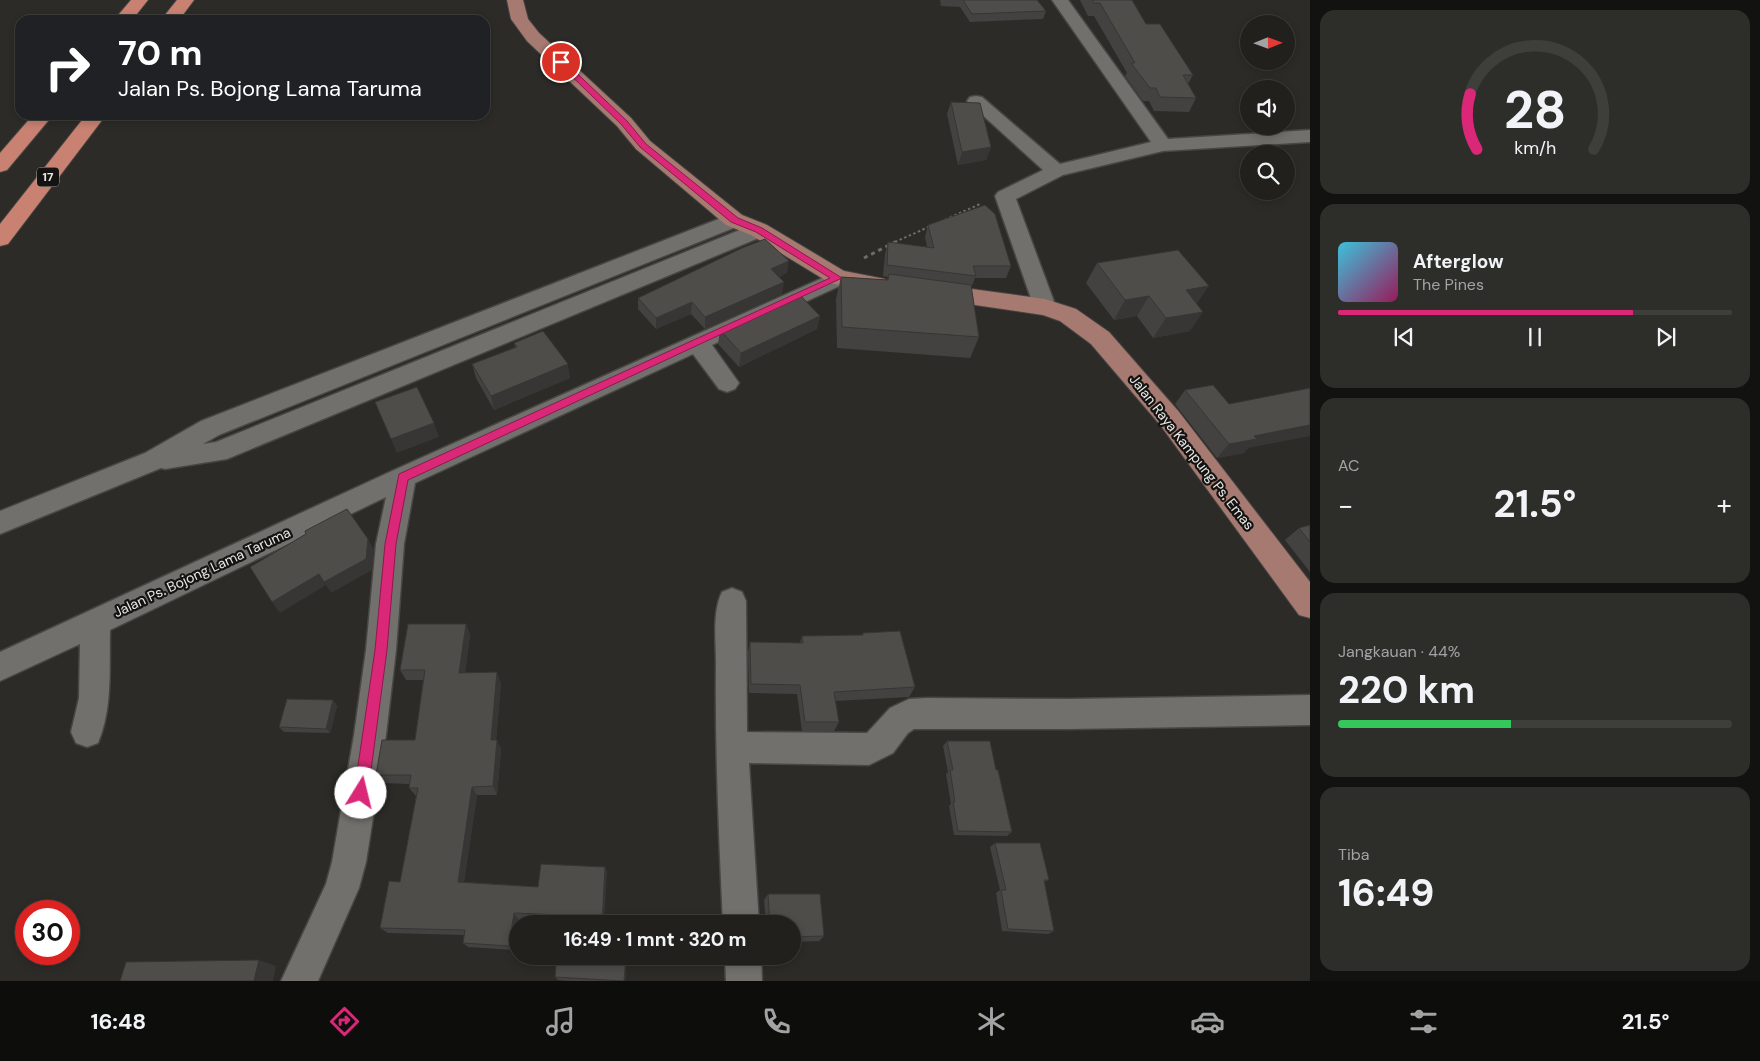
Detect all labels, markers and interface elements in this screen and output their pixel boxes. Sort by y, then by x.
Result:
north arrow [1240,15,1295,70]
map controls [1240,15,1295,200]
text: 70 m [118,30,202,76]
icon: right [35,35,100,100]
pin [540,41,582,83]
icon: arrive [547,48,575,76]
text: Jalan Ps. Bojong Lama Taruma [118,74,422,103]
text: 28 [1504,76,1566,144]
button: sound [1240,80,1295,135]
text: km/h [1514,136,1556,160]
button: search [1240,145,1295,200]
road number: 17 [37,168,59,186]
text: Afterglow [1413,249,1504,274]
text: The Pines [1413,274,1484,295]
icon: previous [1390,323,1418,351]
icon: pause [1521,323,1549,351]
icon: next [1652,323,1680,351]
street label: Jalan Raya Kampung Ps. Emas [1126,371,1258,533]
text: AC [1338,455,1359,476]
text: 21.5° [1494,479,1576,529]
text: − [1338,487,1353,524]
text: + [1717,487,1732,524]
street label: Jalan Ps. Bojong Lama Taruma [111,523,293,621]
text: Jangkauan · 44% [1338,641,1460,662]
text: 220 km [1338,665,1475,715]
position arrow [334,766,386,818]
text: Tiba [1338,844,1370,865]
text: 16:49 [1338,868,1434,918]
speed limit sign: 30 [15,900,80,965]
text: 16:49 · 1 mnt · 320 m [564,927,746,952]
icon: directions [327,1004,362,1039]
icon: music [543,1004,578,1039]
icon: phone [759,1004,794,1039]
icon: climate [974,1004,1009,1039]
icon: car [1190,1004,1225,1039]
icon: filters [1406,1004,1441,1039]
text: 16:48 [90,1007,146,1036]
text: 21.5° [1622,1007,1670,1036]

